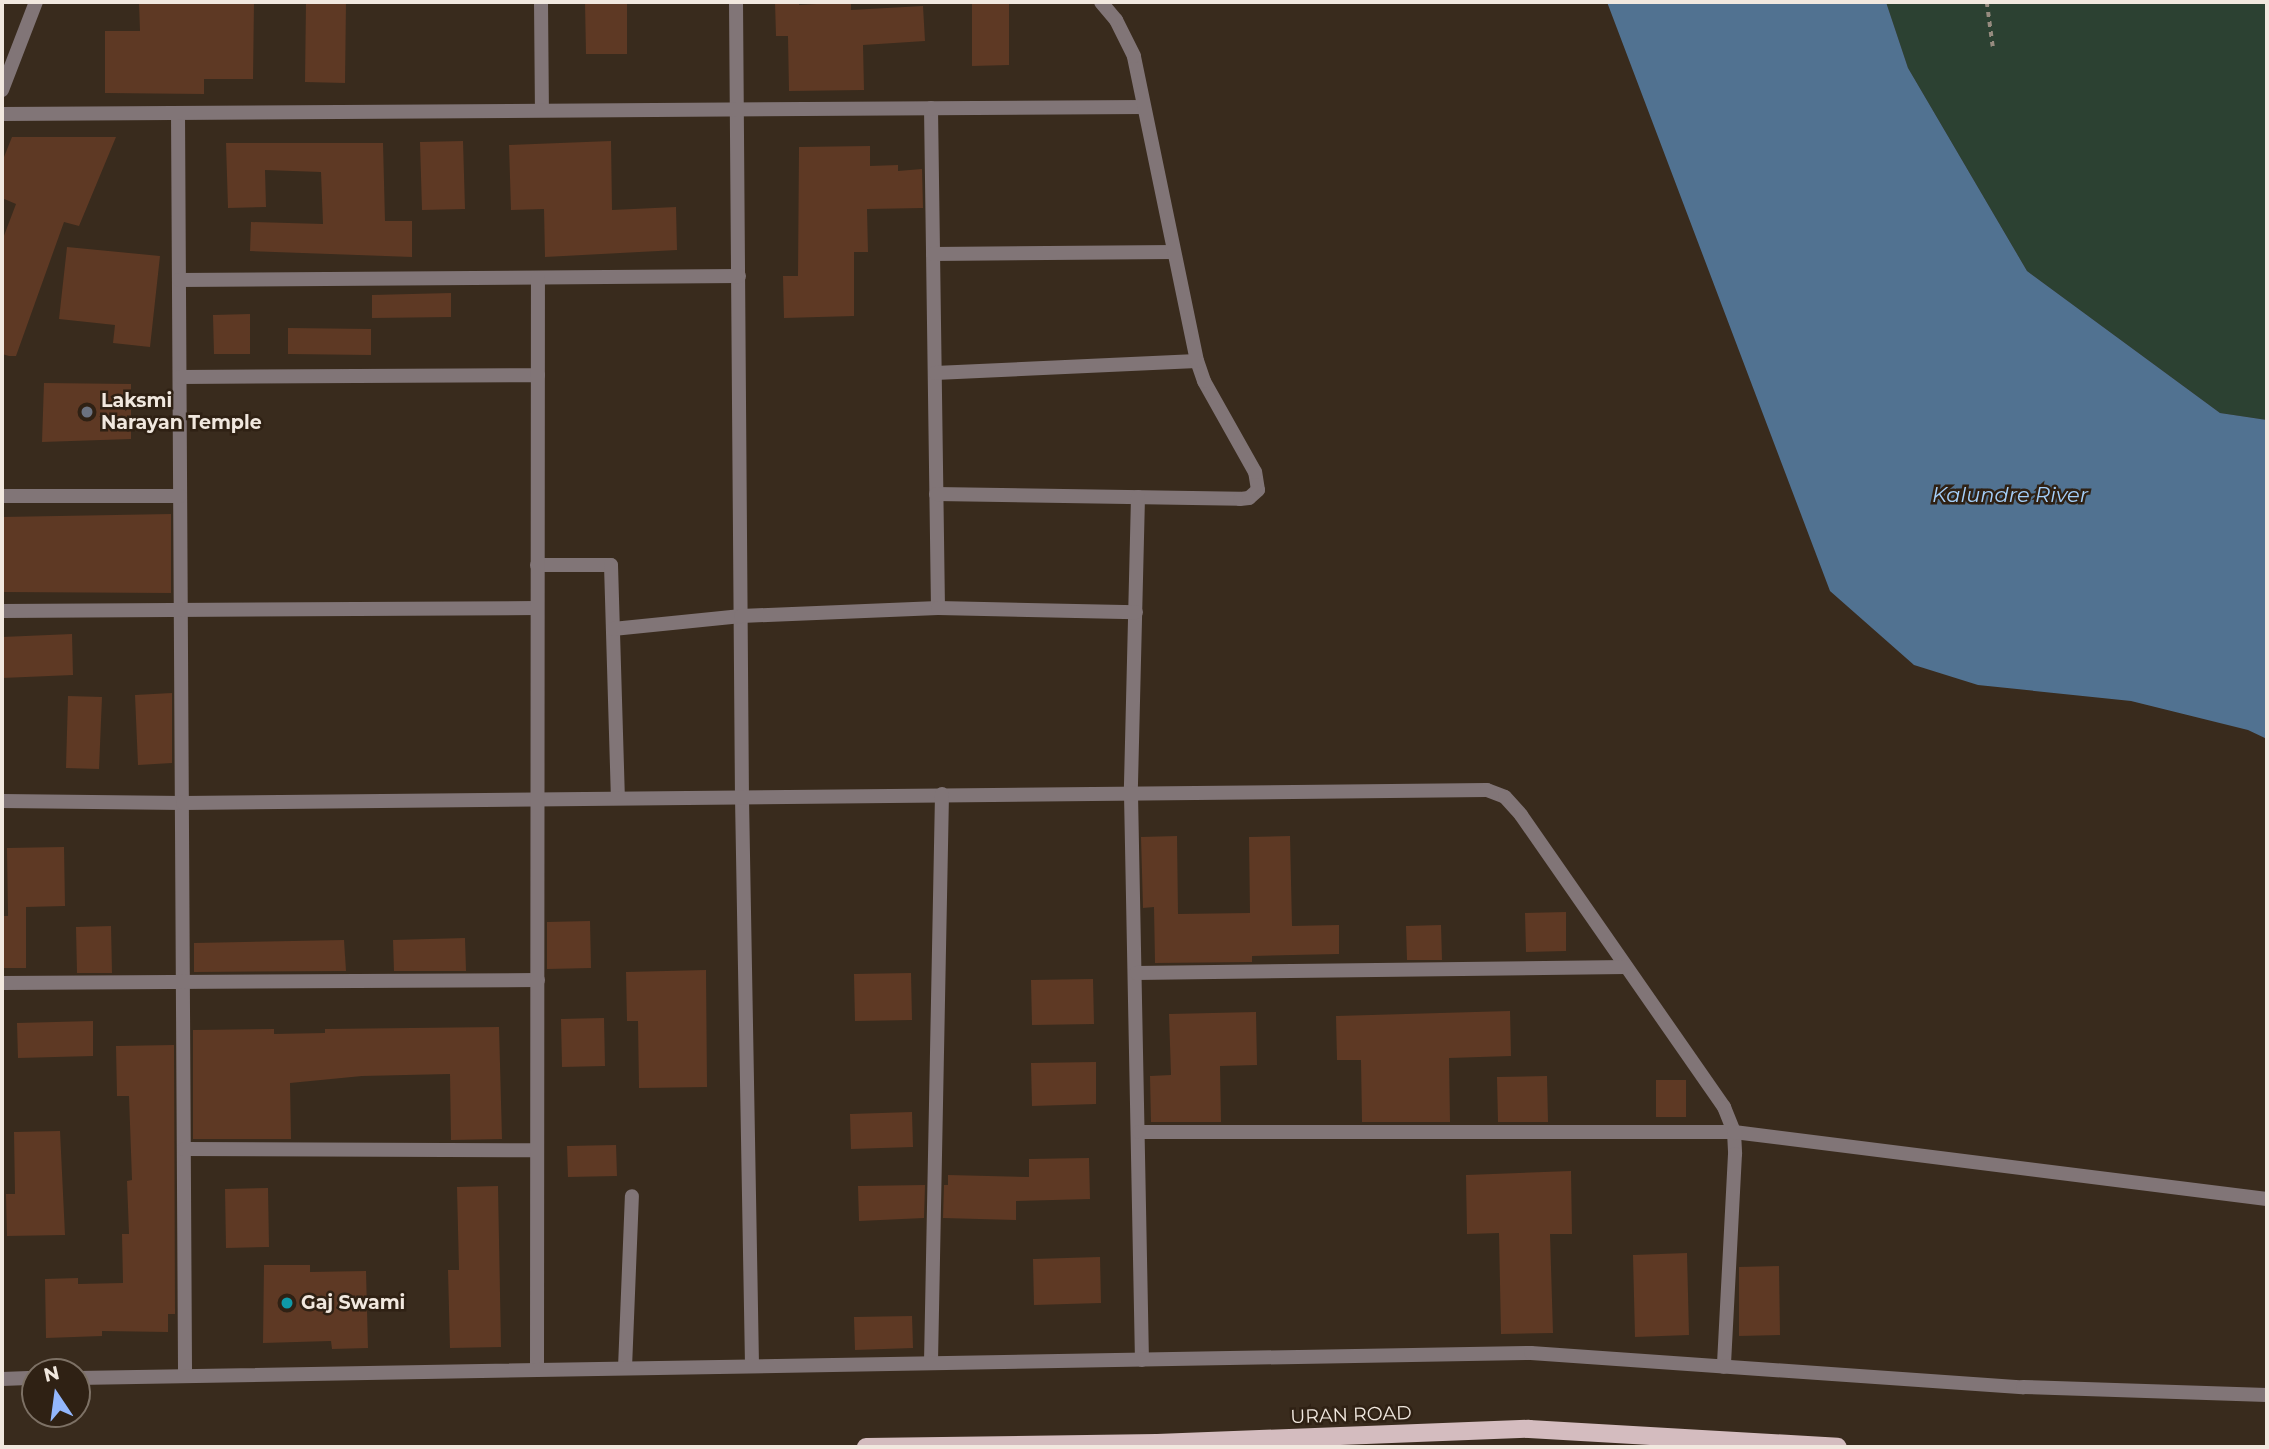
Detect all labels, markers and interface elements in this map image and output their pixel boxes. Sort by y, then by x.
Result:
place label: Laksmi Narayan Temple [101,390,262,434]
marker: Laksmi Narayan Temple [79,404,95,420]
water label: Kalundre River [1932,482,2088,508]
place label: Gaj Swami [301,1292,405,1314]
marker: Gaj Swami [279,1295,295,1311]
north arrow [21,1358,91,1428]
text: N [42,1361,62,1387]
street label: URAN ROAD [1290,1401,1412,1429]

